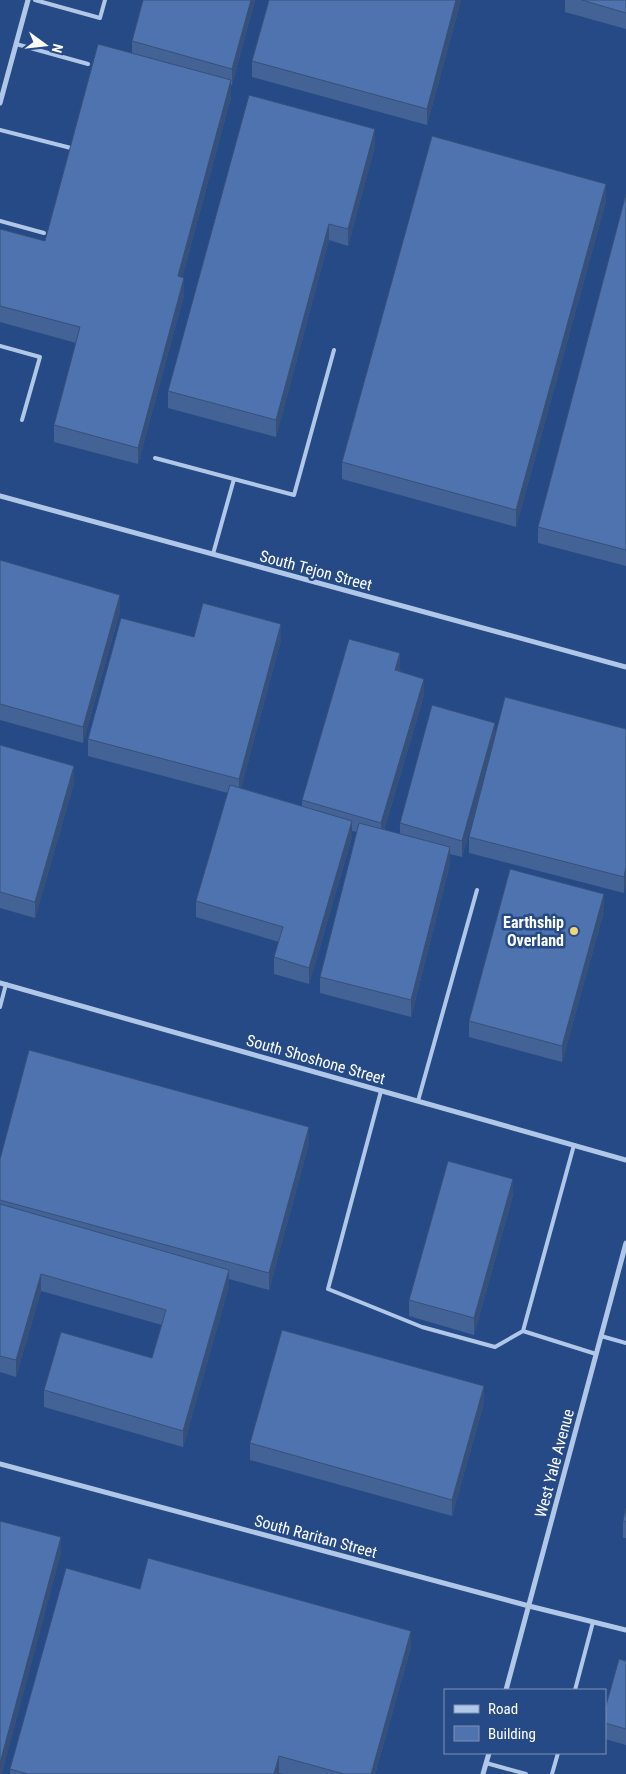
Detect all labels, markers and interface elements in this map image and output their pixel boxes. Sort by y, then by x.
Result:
north arrow [20,20,70,70]
text: N [49,42,66,55]
street label: South Tejon Street [258,546,374,595]
place label: Earthship Overland [503,913,564,950]
marker: Earthship Overland [568,925,580,937]
street label: South Shoshone Street [244,1031,388,1088]
street label: West Yale Avenue [531,1407,578,1519]
street label: South Raritan Street [252,1511,380,1562]
legend [444,1689,606,1754]
text: Road [488,1700,518,1718]
text: Building [488,1725,536,1743]

